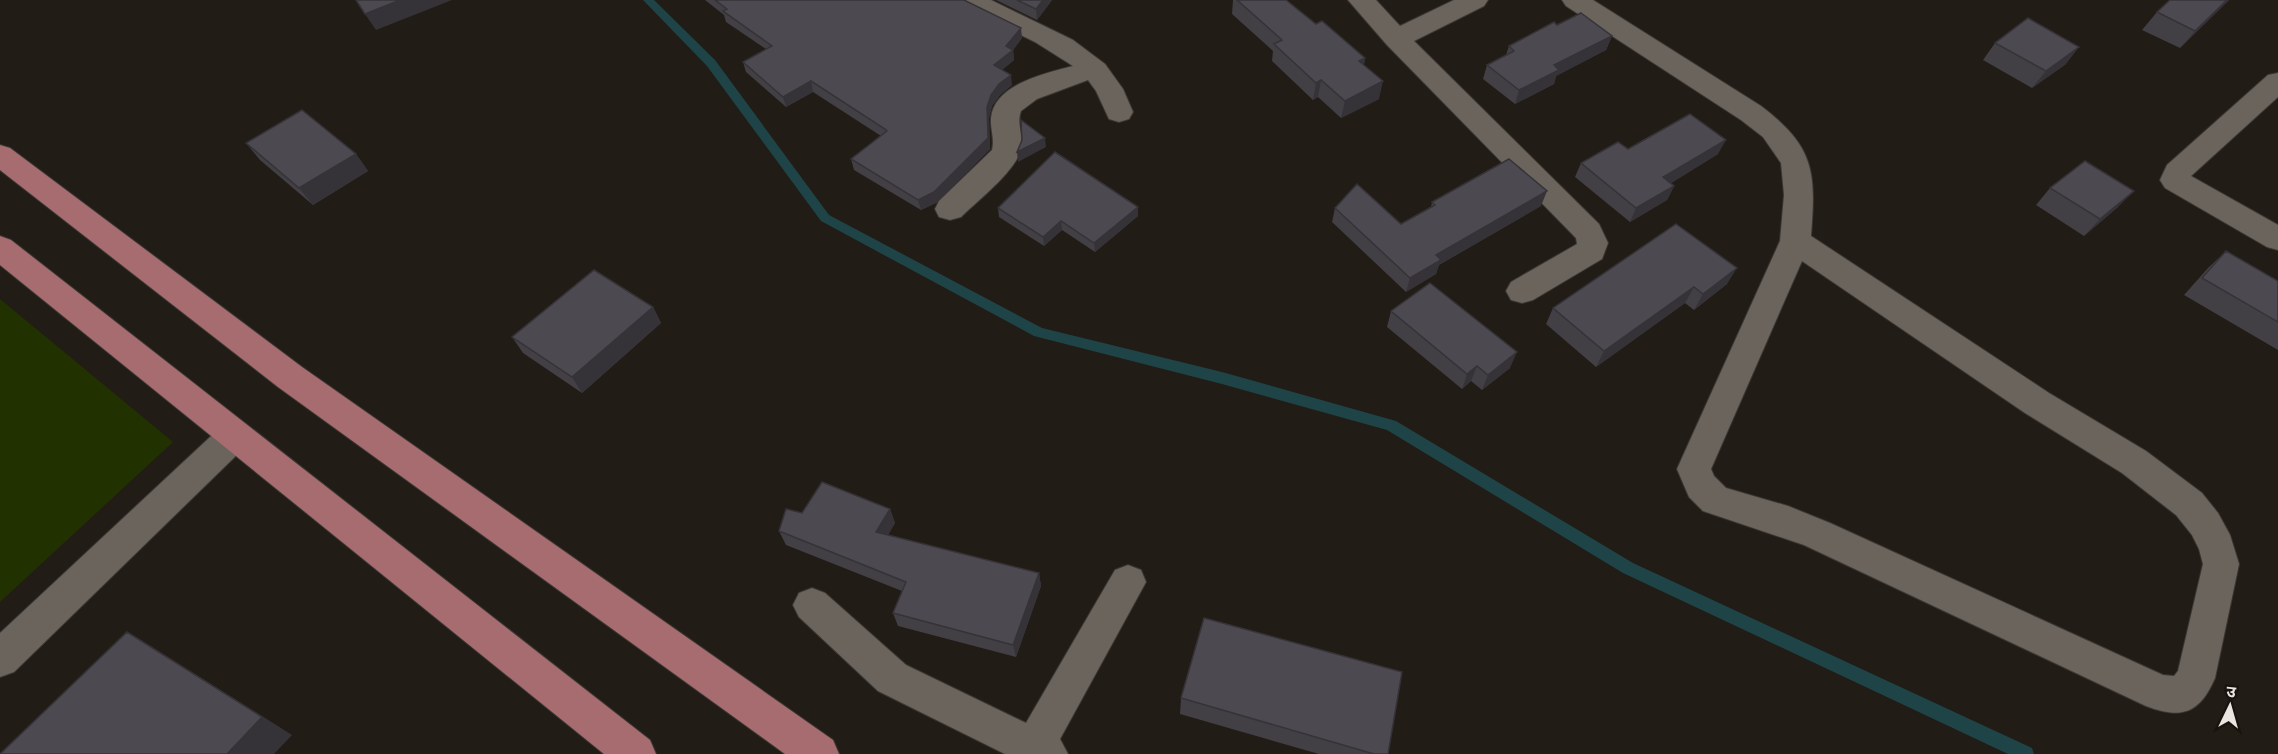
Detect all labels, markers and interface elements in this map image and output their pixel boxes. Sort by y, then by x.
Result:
north arrow [2200,676,2260,736]
text: उ [2226,682,2237,700]

